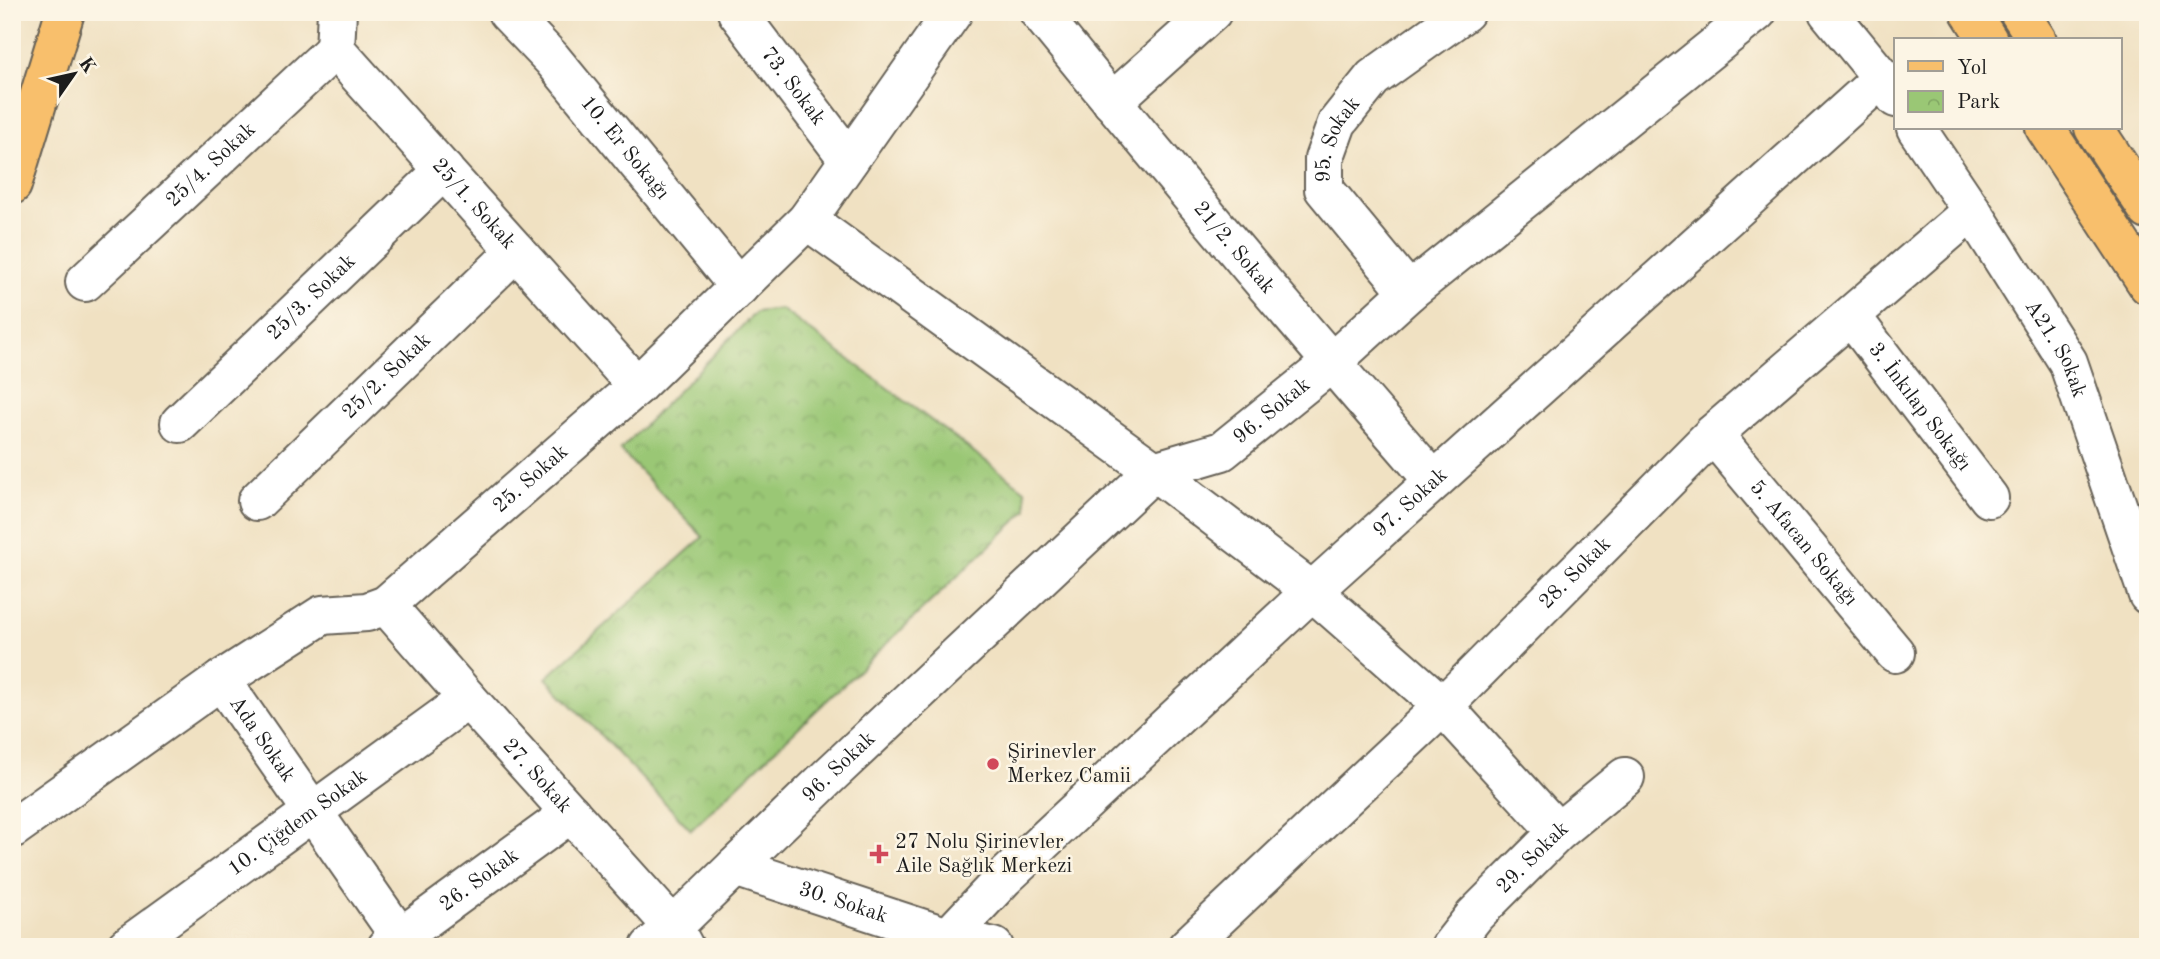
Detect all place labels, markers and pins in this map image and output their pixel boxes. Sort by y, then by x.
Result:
place label: Şirinevler Merkez Camii [1007,742,1131,787]
marker: Şirinevler Merkez Camii [985,756,1001,772]
place label: 27 Nolu Şirinevler Aile Sağlık Merkezi [895,832,1072,877]
marker: 27 Nolu Şirinevler Aile Sağlık Merkezi [869,844,889,864]

